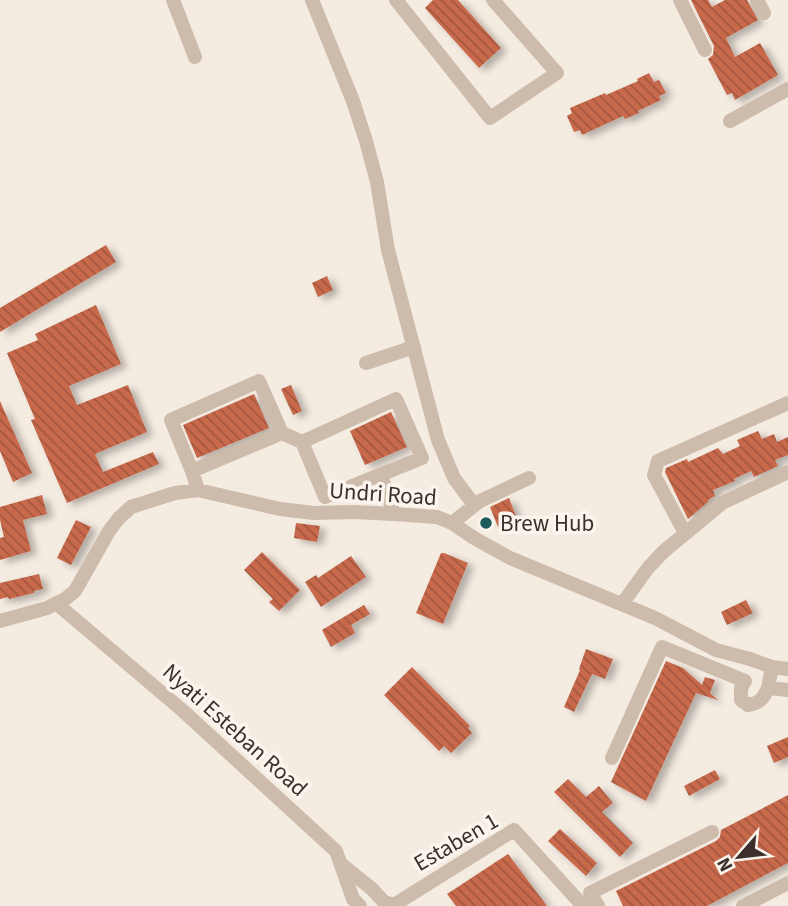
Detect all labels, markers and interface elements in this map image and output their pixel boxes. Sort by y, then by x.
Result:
street label: Undri Road [328,474,438,514]
place label: Brew Hub [500,507,594,540]
marker: Brew Hub [478,515,494,531]
street label: Nyati Esteban Road [155,656,315,804]
street label: Estaben 1 [408,804,504,880]
north arrow [704,822,774,892]
text: N [710,852,740,876]

